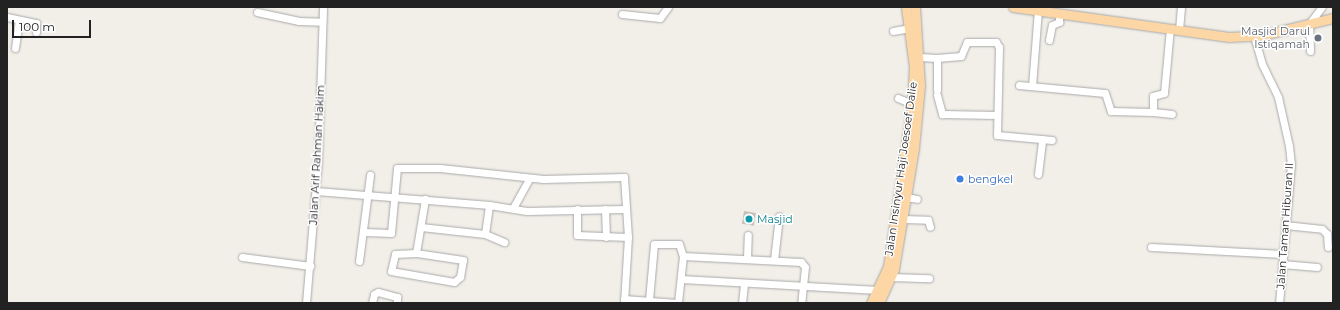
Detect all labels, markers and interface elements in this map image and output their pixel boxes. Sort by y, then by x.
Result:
scale bar [14,12,93,38]
text: 100 m [19,19,55,34]
place label: Masjid Darul Istiqamah [1241,25,1310,51]
marker: Masjid Darul Istiqamah [1313,33,1323,43]
street label: Jalan Insinyur Haji Joesoef Dalie [882,81,920,257]
street label: Jalan Arif Rahman Hakim [307,85,327,225]
street label: Jalan Taman Hiburan II [1274,162,1296,290]
place label: bengkel [968,172,1013,186]
marker: bengkel [955,174,965,184]
place label: Masjid [757,212,793,226]
marker: Masjid [744,214,754,224]

